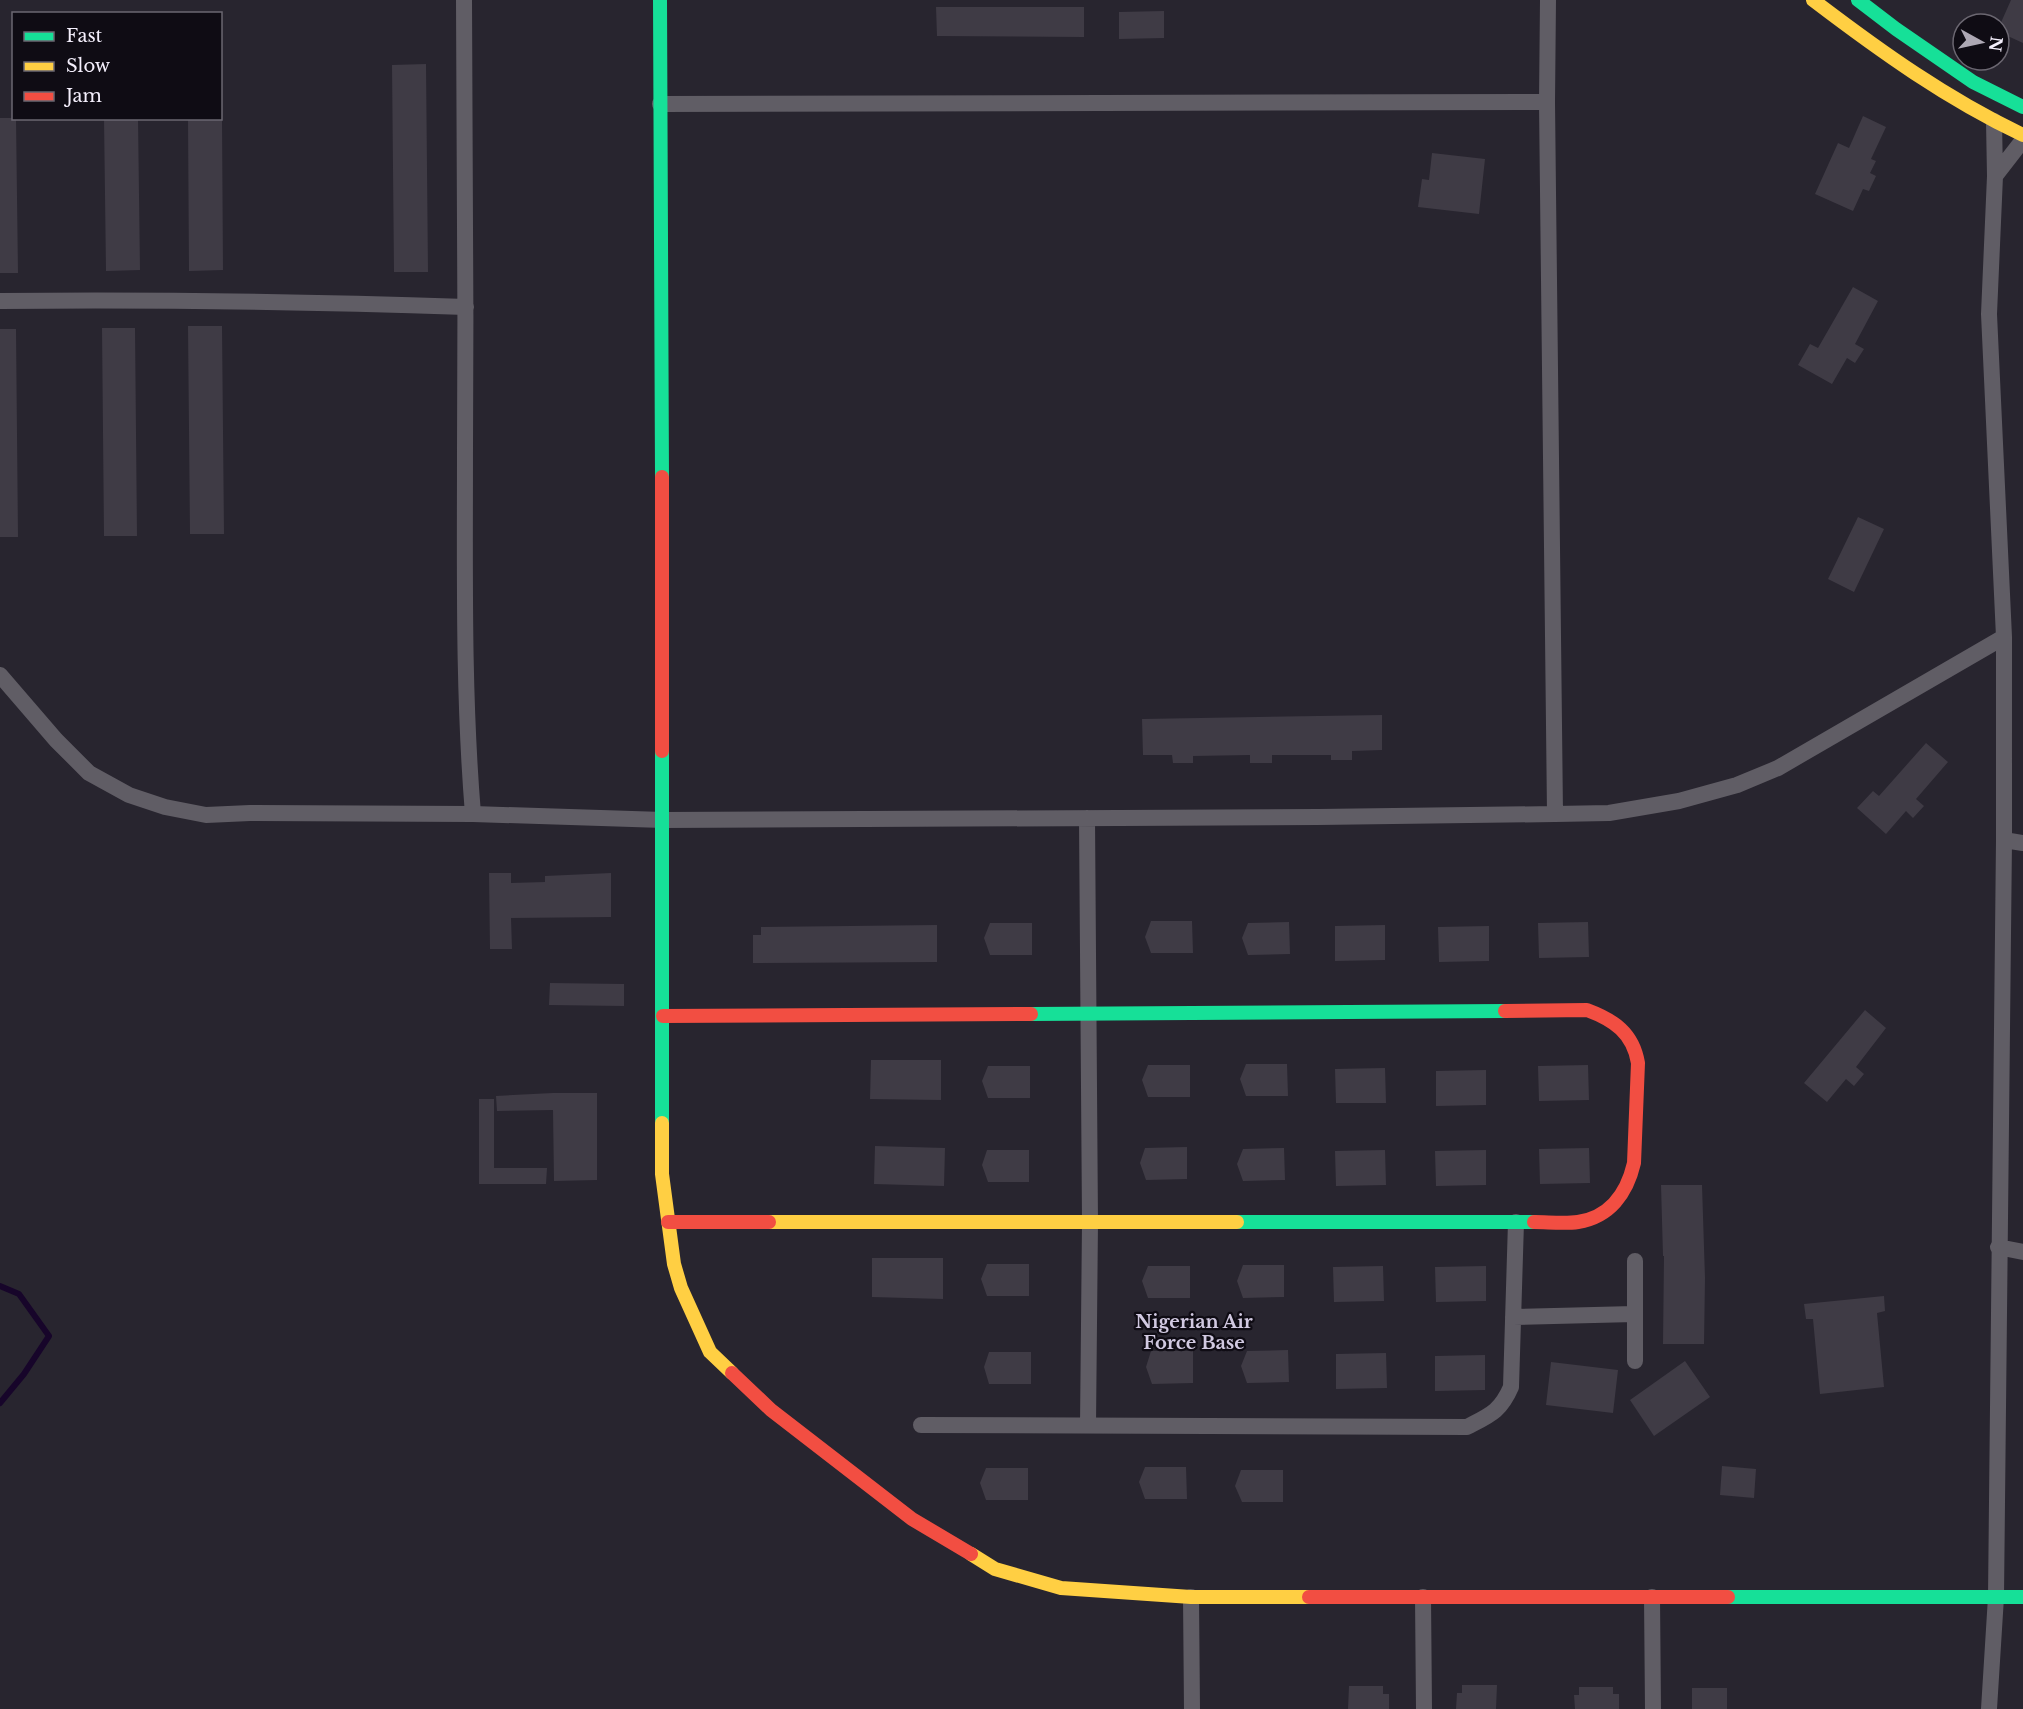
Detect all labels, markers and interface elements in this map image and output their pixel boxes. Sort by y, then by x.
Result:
legend [12,12,222,120]
north arrow [1951,12,2011,72]
text: Fast [66,25,103,47]
text: N [1985,35,2007,53]
text: Slow [66,55,111,77]
text: Jam [64,85,102,107]
district label: Nigerian Air Force Base [1135,1311,1253,1354]

